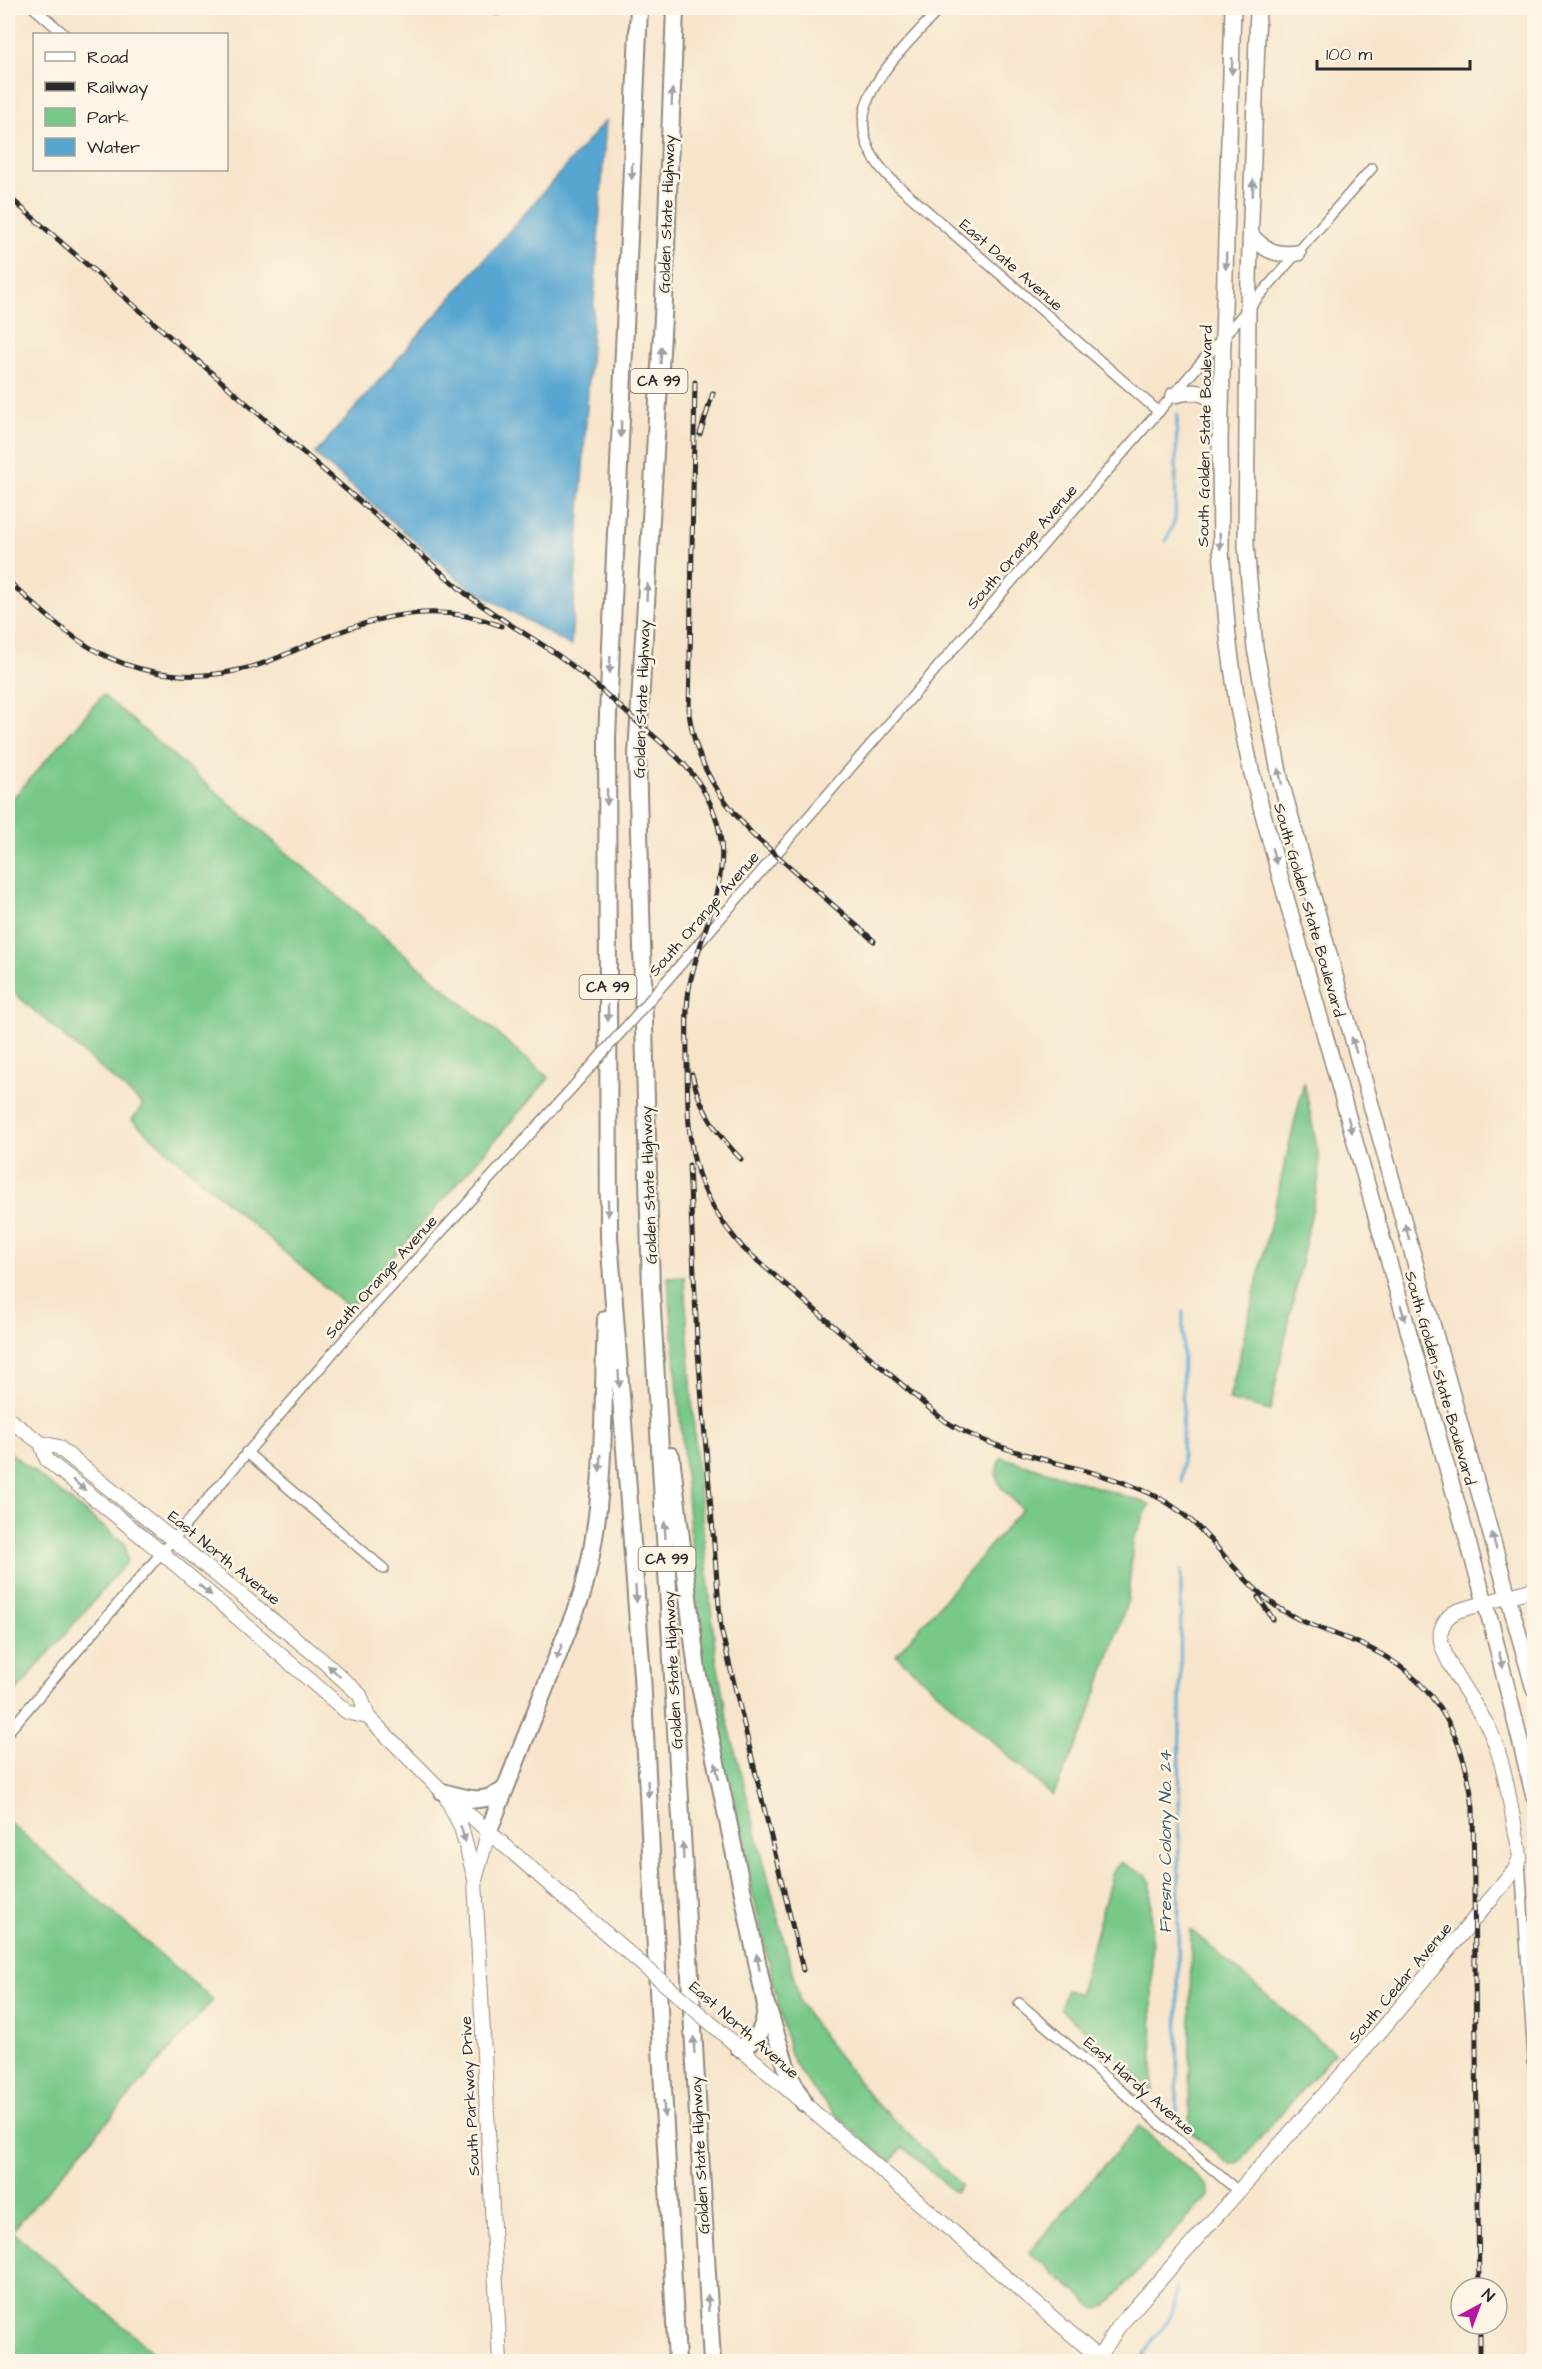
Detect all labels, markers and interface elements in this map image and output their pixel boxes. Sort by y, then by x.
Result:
legend [33,33,228,171]
scale bar [1317,33,1470,71]
text: 100 m [1326,42,1372,67]
text: Road [87,45,128,70]
one-way arrow [1227,56,1236,75]
text: Railway [87,75,148,101]
one-way arrow [667,88,676,107]
text: Park [87,105,129,130]
street label: Golden State Highway [653,134,682,294]
text: Water [87,135,140,160]
one-way arrow [627,161,636,180]
one-way arrow [1248,178,1257,197]
street label: East Date Avenue [955,214,1068,316]
one-way arrow [1221,251,1231,270]
street label: South Golden State Boulevard [1192,325,1218,547]
one-way arrow [656,346,665,365]
road number: CA 99 [630,369,688,393]
one-way arrow [616,419,625,438]
street label: South Orange Avenue [961,479,1084,615]
one-way arrow [1216,531,1225,550]
one-way arrow [642,582,652,601]
street label: Golden State Highway [628,619,657,779]
one-way arrow [606,656,615,675]
one-way arrow [1274,767,1284,785]
one-way arrow [602,787,612,806]
street label: South Golden State Boulevard [1268,800,1350,1020]
street label: South Orange Avenue [643,846,766,982]
one-way arrow [1270,847,1280,866]
road number: CA 99 [580,975,636,999]
one-way arrow [603,1003,613,1022]
one-way arrow [1349,1035,1359,1054]
street label: Golden State Highway [635,1105,664,1265]
one-way arrow [1346,1116,1355,1134]
one-way arrow [604,1198,613,1217]
street label: South Orange Avenue [320,1210,443,1344]
one-way arrow [1402,1223,1411,1241]
street label: South Golden State Boulevard [1399,1268,1481,1488]
one-way arrow [1399,1304,1408,1322]
one-way arrow [615,1369,624,1388]
one-way arrow [596,1454,605,1473]
one-way arrow [71,1479,87,1492]
street label: East North Avenue [163,1506,285,1611]
one-way arrow [660,1521,670,1540]
one-way arrow [1489,1532,1498,1550]
road number: CA 99 [638,1547,696,1571]
one-way arrow [197,1583,212,1596]
one-way arrow [631,1585,641,1604]
street label: Golden State Highway [658,1590,689,1750]
one-way arrow [554,1643,563,1661]
one-way arrow [1497,1651,1506,1669]
one-way arrow [327,1664,342,1678]
water label: Fresno Colony No. 24 [1153,1749,1179,1934]
one-way arrow [712,1762,722,1780]
one-way arrow [643,1779,652,1798]
one-way arrow [459,1825,468,1843]
one-way arrow [678,1841,688,1860]
street label: South Cedar Avenue [1343,1918,1457,2048]
one-way arrow [753,1952,762,1971]
street label: East North Avenue [684,1976,804,2084]
street label: South Parkway Drive [455,2015,486,2176]
street label: East Hardy Avenue [1078,2032,1200,2141]
one-way arrow [689,2036,698,2055]
street label: Golden State Highway [685,2075,716,2235]
one-way arrow [659,2100,668,2119]
north arrow [1449,2276,1509,2336]
text: N [1477,2284,1499,2307]
one-way arrow [704,2294,713,2313]

